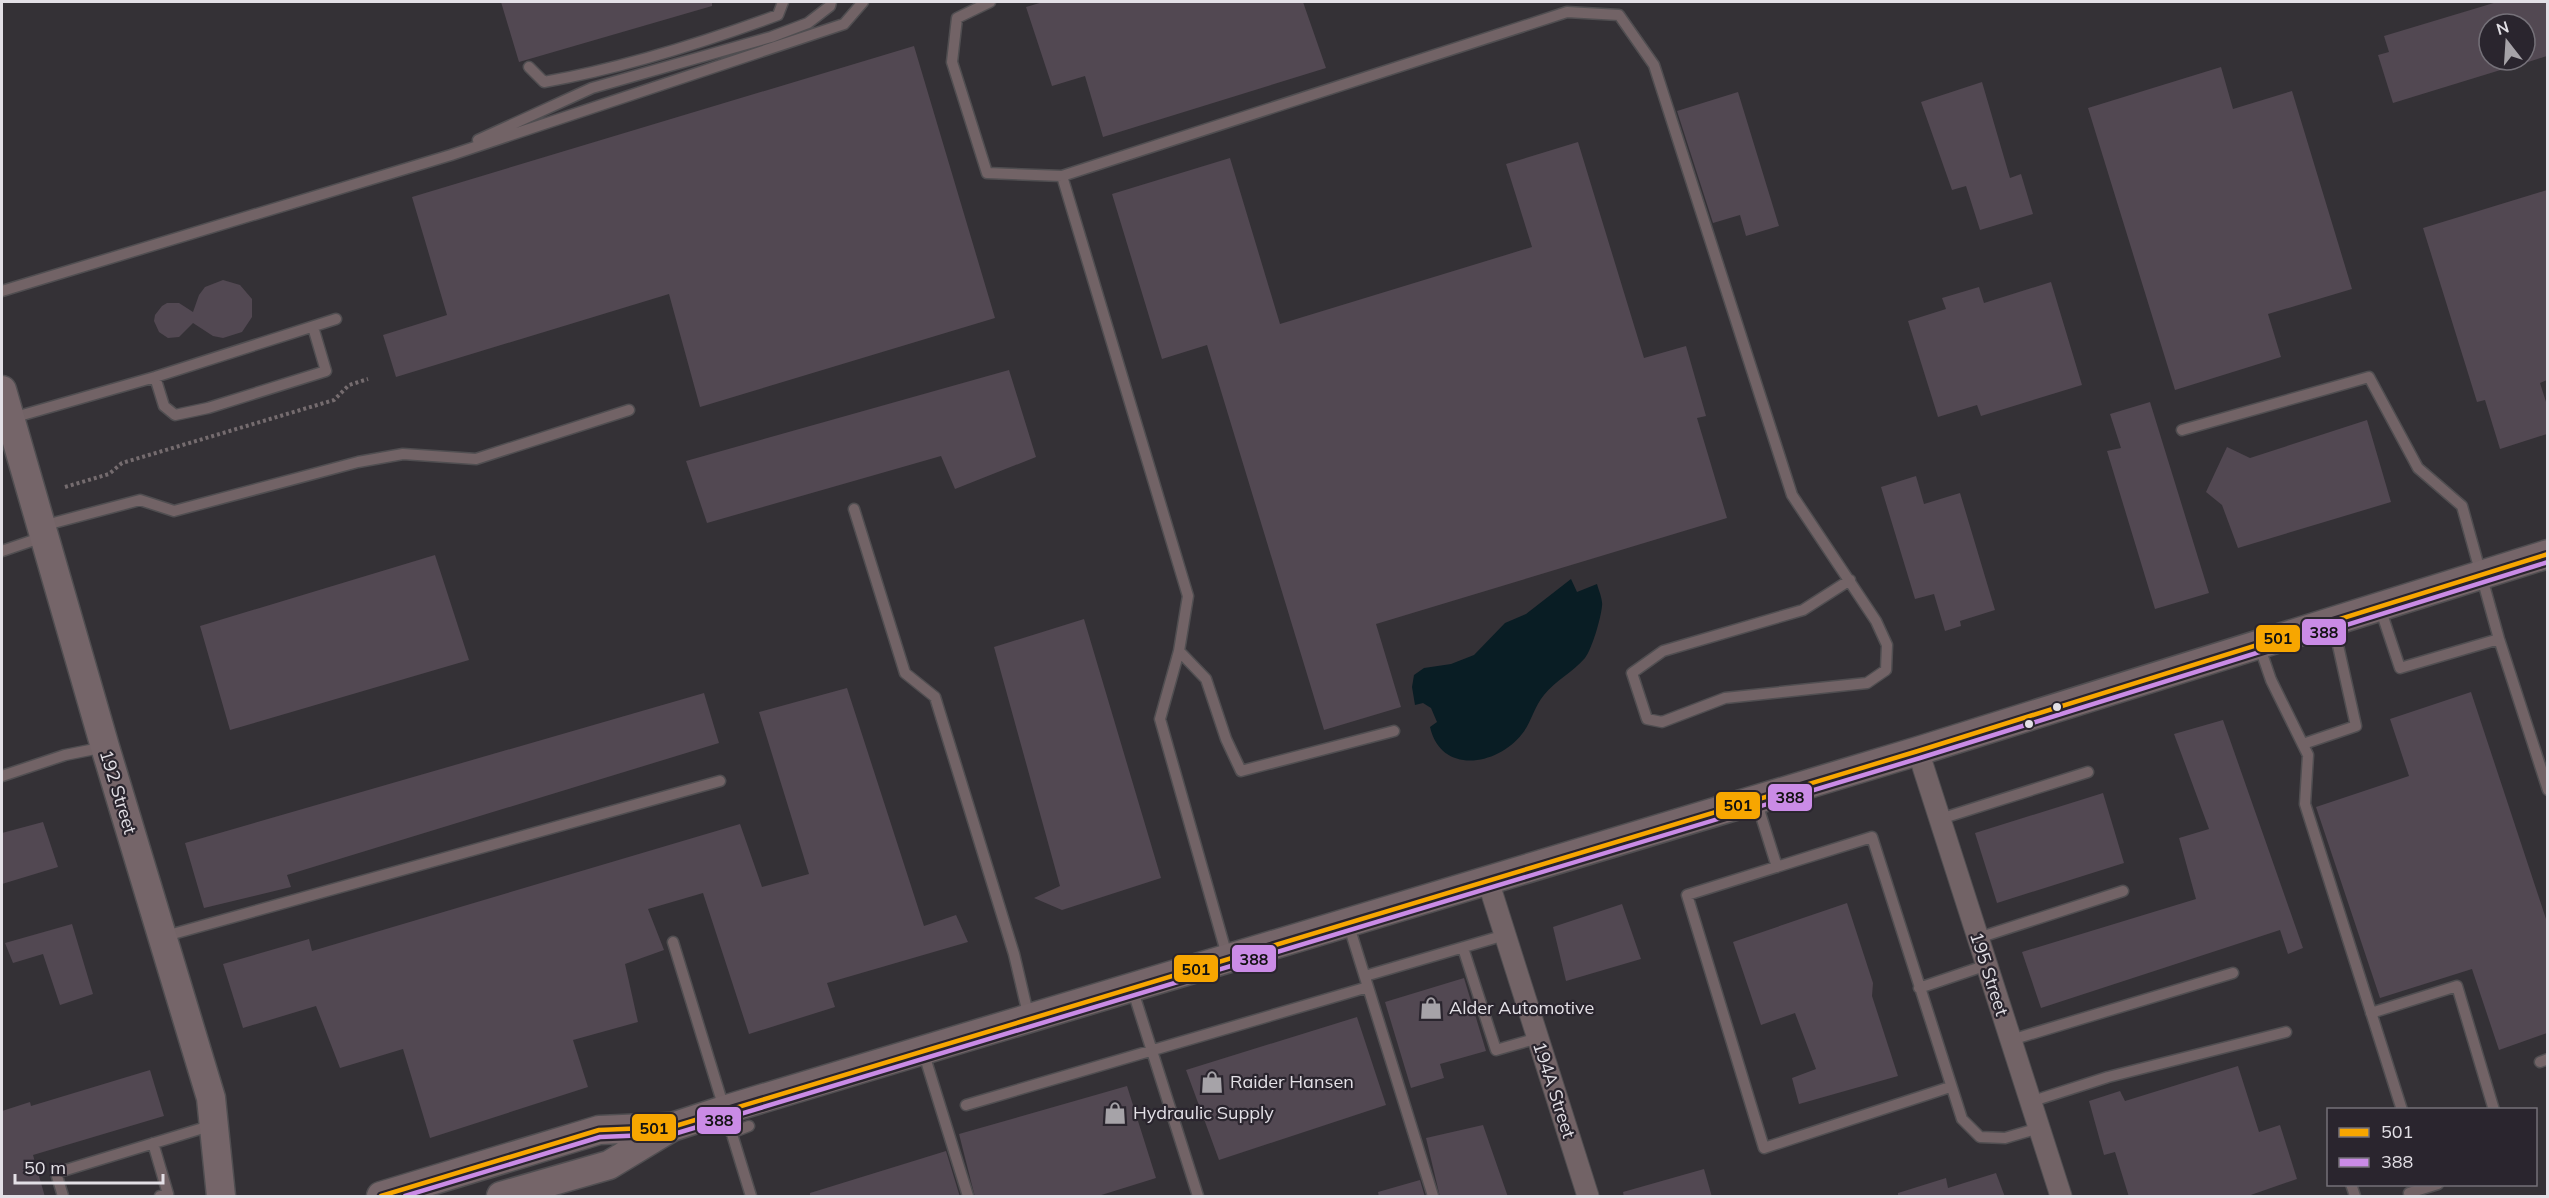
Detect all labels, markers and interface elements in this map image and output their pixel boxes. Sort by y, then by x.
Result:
north arrow [2477,12,2537,72]
text: N [2494,16,2511,39]
line badge: 388 [2301,618,2347,646]
text: 388 [2310,622,2339,642]
line badge: 501 [2255,624,2301,653]
text: 501 [2264,628,2292,648]
unlabelled marker [2051,701,2063,713]
unlabelled marker [2023,718,2035,730]
street label: 192 Street [95,747,142,837]
line badge: 388 [1767,783,1813,812]
text: 388 [1776,787,1805,807]
line badge: 501 [1715,791,1761,820]
text: 501 [1724,795,1752,815]
street label: 195 Street [1965,929,2014,1019]
line badge: 388 [1231,944,1277,973]
text: 388 [1240,949,1269,969]
line badge: 501 [1173,954,1219,983]
text: 501 [1182,959,1210,979]
shop icon: Alder Automotive [1418,995,1444,1021]
place label: Alder Automotive [1449,996,1594,1019]
street label: 194A Street [1528,1039,1581,1141]
shop icon: Raider Hansen [1199,1069,1225,1095]
place label: Raider Hansen [1230,1070,1354,1093]
shop icon: Hydraulic Supply [1102,1100,1128,1126]
place label: Hydraulic Supply [1133,1101,1274,1124]
line badge: 388 [696,1106,742,1135]
legend [2327,1108,2537,1186]
text: 388 [705,1110,734,1130]
line badge: 501 [631,1113,677,1142]
text: 501 [640,1118,668,1138]
text: 501 [2381,1120,2413,1143]
scale bar [15,1147,164,1185]
text: 388 [2381,1150,2413,1173]
text: 50 m [24,1156,66,1179]

